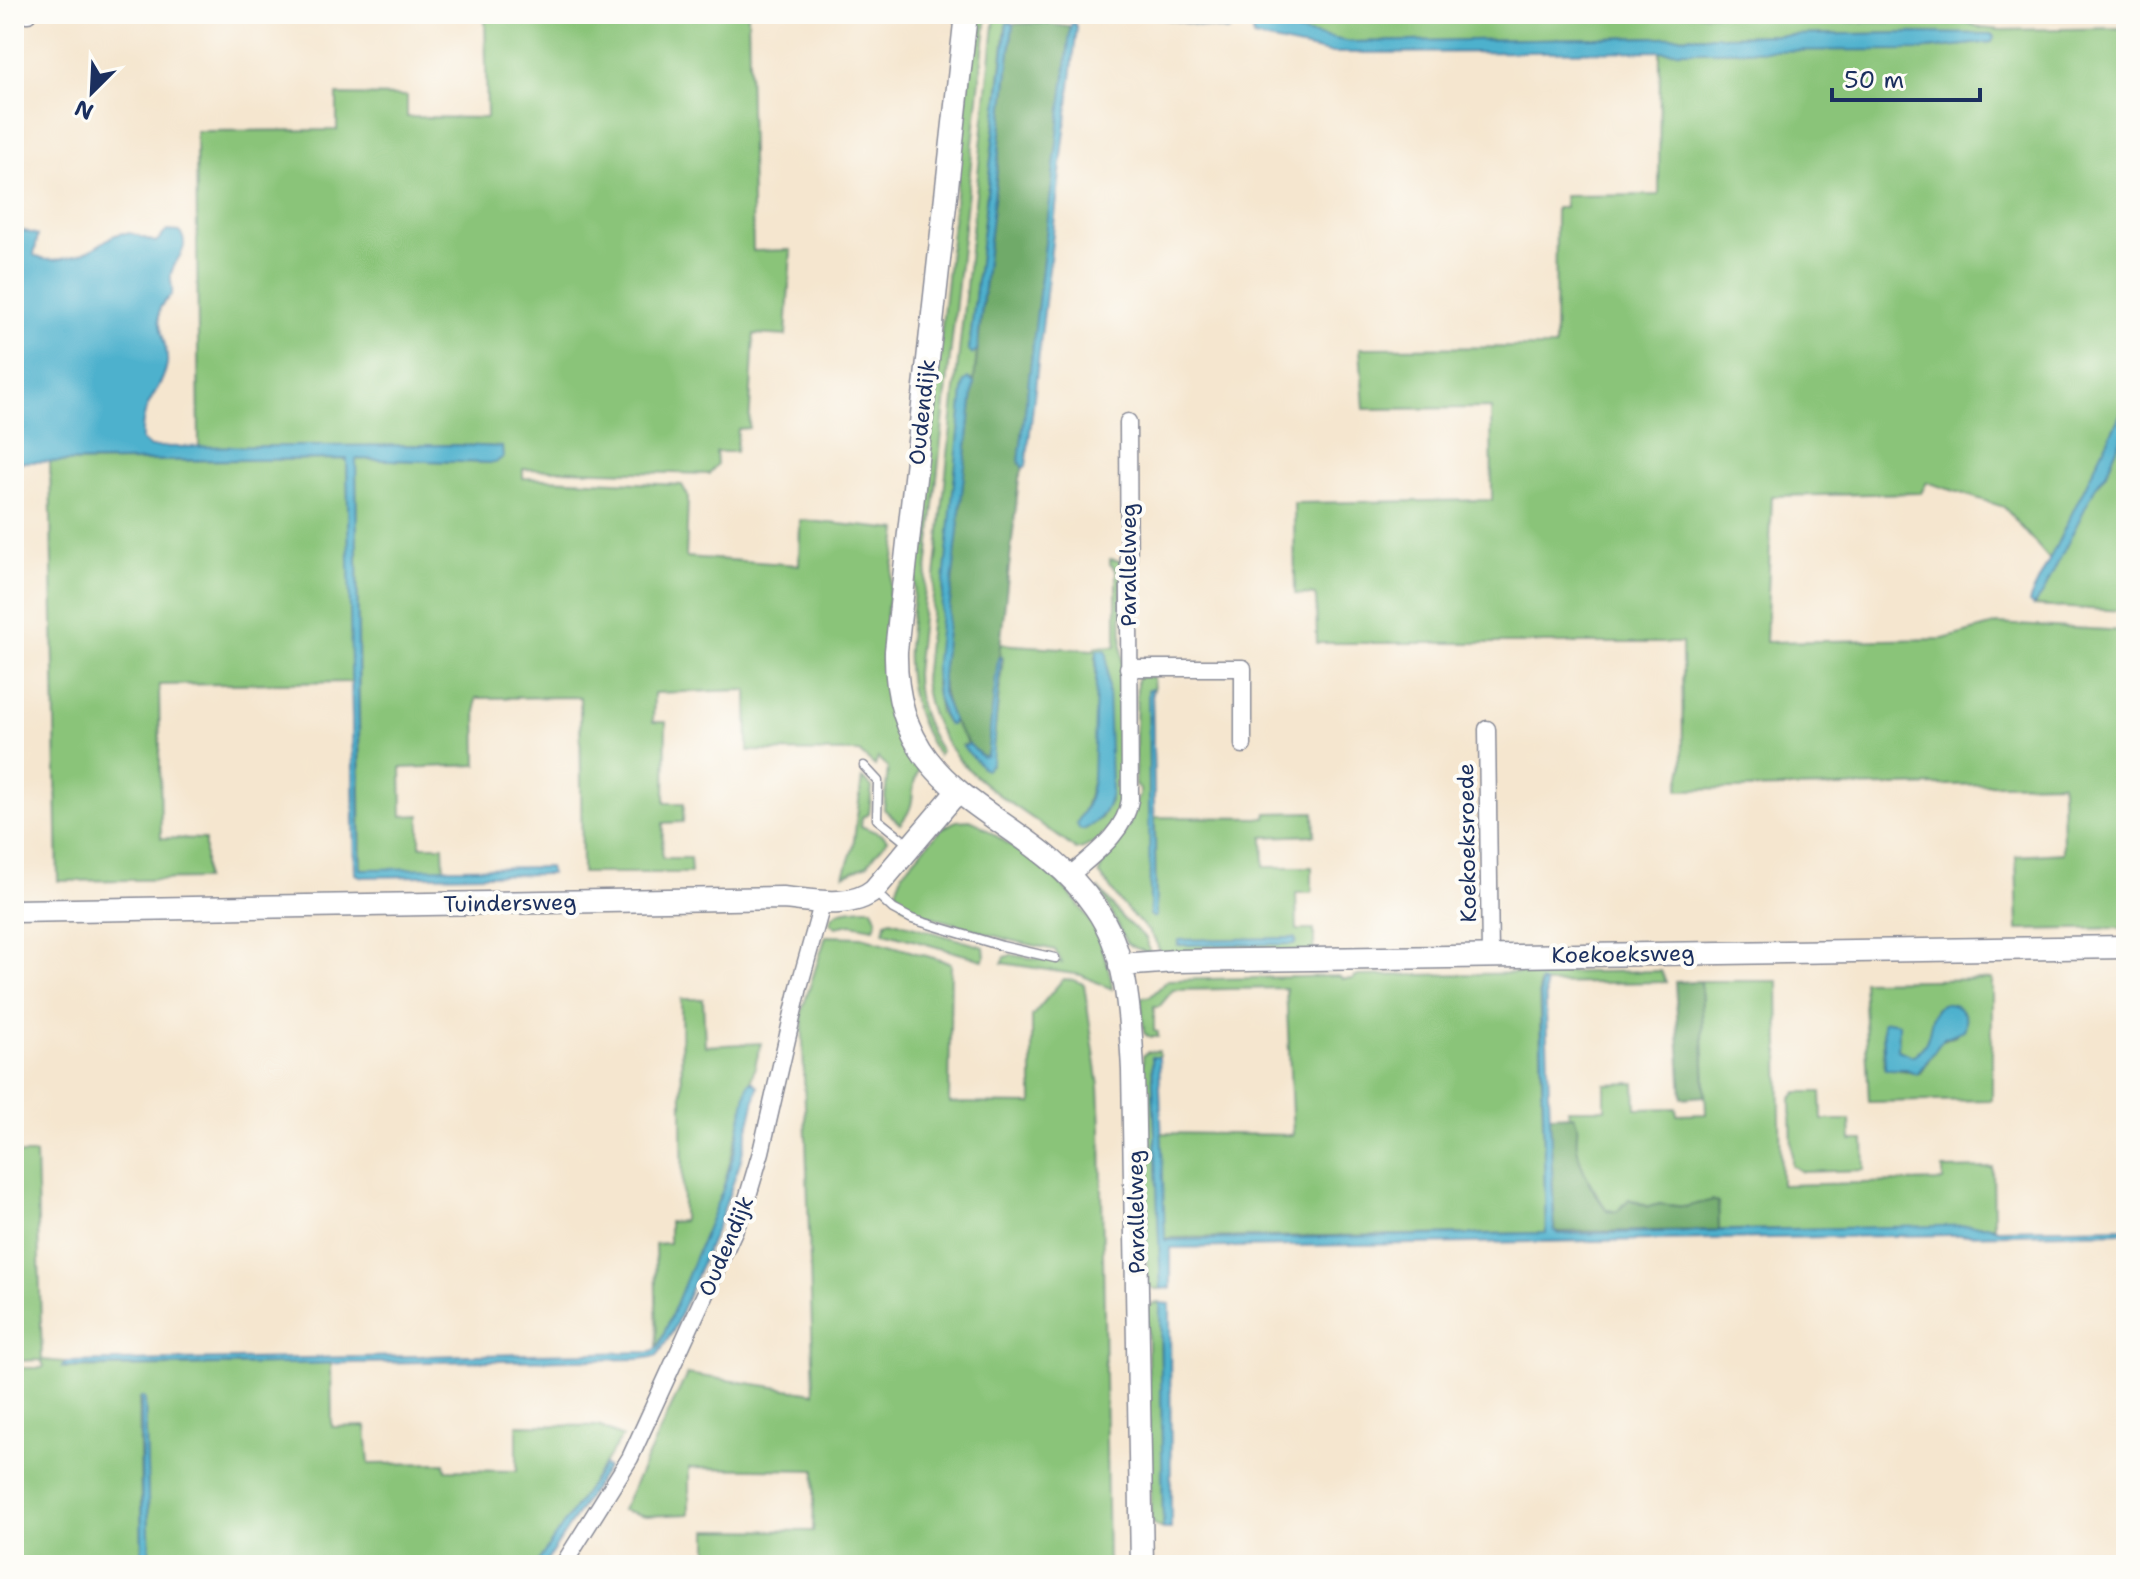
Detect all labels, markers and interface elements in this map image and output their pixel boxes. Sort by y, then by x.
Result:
north arrow [52,52,132,132]
scale bar [1832,52,1980,102]
text: 50 m [1844,64,1904,96]
text: N [70,93,98,127]
street label: Oudendijk [902,358,942,466]
street label: Parallelweg [1114,503,1143,627]
street label: Koekoeksroede [1451,763,1483,923]
street label: Tuindersweg [443,887,577,919]
street label: Koekoeksweg [1551,938,1695,970]
street label: Parallelweg [1120,1150,1152,1274]
street label: Oudendijk [692,1191,760,1301]

